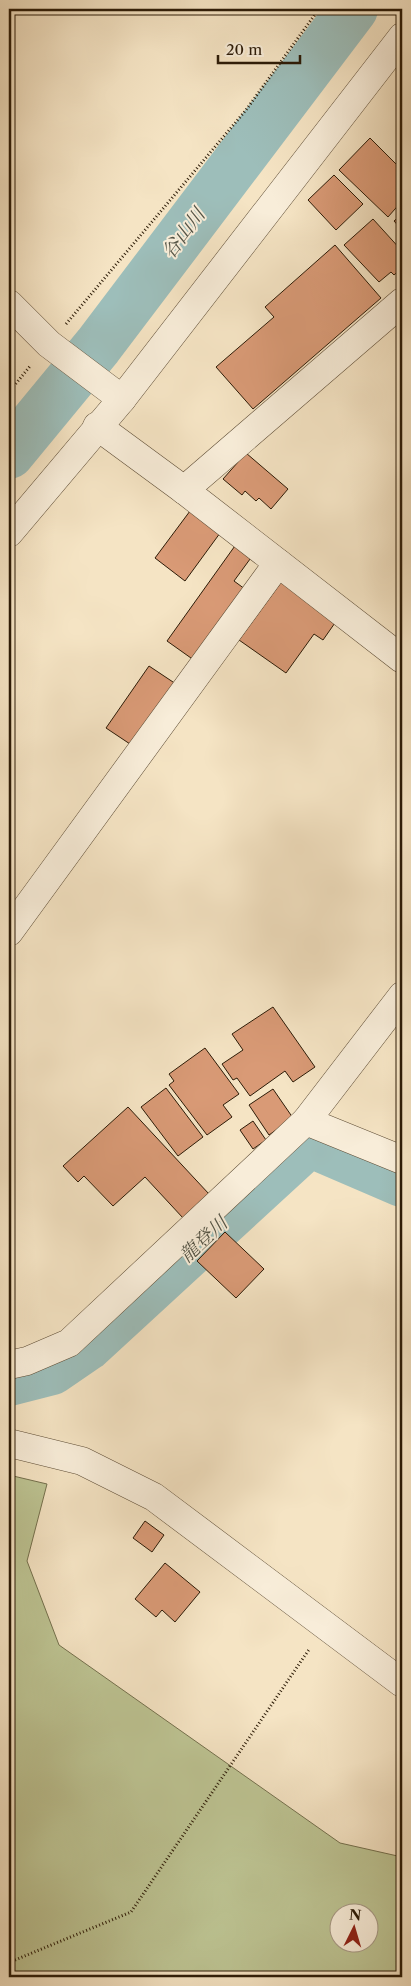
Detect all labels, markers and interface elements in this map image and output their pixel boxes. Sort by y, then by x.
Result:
scale bar [218,32,301,64]
text: 20 m [226,40,262,59]
water label: 谷山川 [157,202,211,263]
water label: 龍登川 [175,1210,233,1267]
north arrow [328,1904,378,1954]
text: N [348,1906,362,1925]

